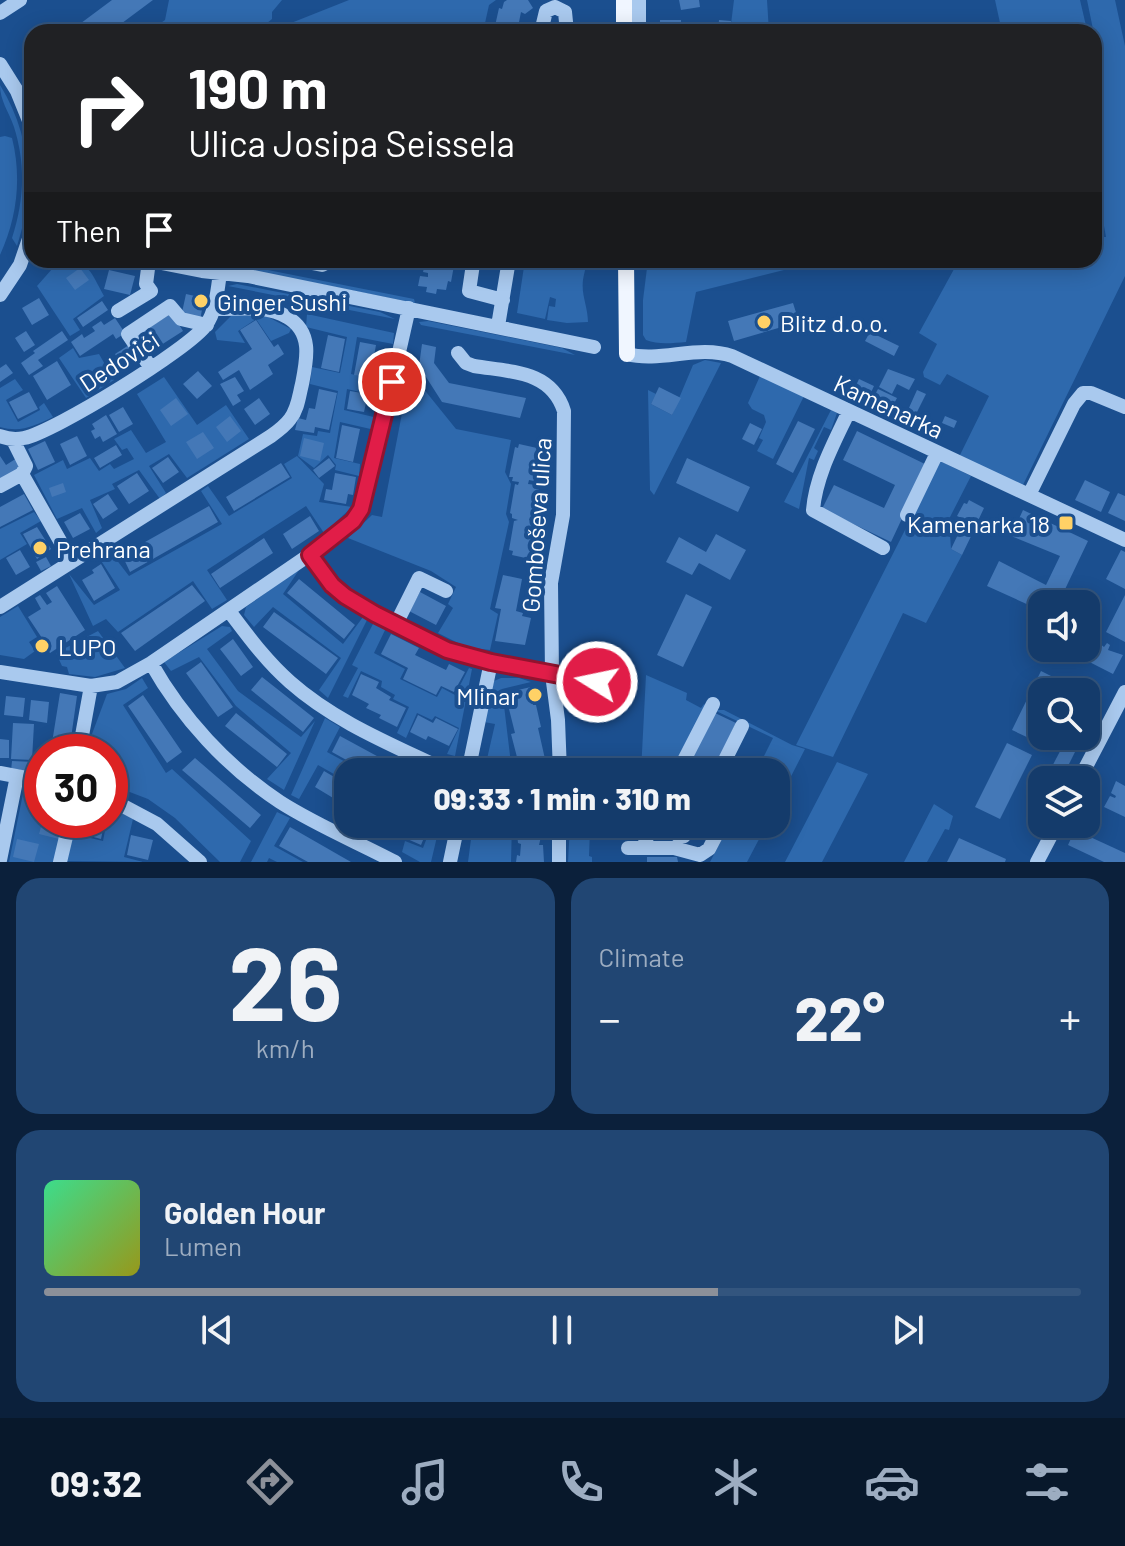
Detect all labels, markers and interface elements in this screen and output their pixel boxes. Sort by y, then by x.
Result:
text: 190 m [188,53,327,120]
icon: right [56,56,160,160]
text: Ulica Josipa Seissela [188,121,515,164]
icon: arrive [137,208,181,252]
text: Then [56,212,121,248]
place label: Ginger Sushi [217,287,347,316]
marker: Ginger Sushi [192,292,210,310]
place label: Blitz d.o.o. [780,308,889,337]
marker: Blitz d.o.o. [755,313,773,331]
street label: Dedovići [74,324,164,398]
pin [358,348,426,416]
icon: arrive [370,360,414,404]
street label: Kamenarka [830,368,948,444]
street label: Gomboševa ulica [515,437,557,613]
place label: Kamenarka 18 [907,509,1050,538]
marker: Kamenarka 18 [1057,514,1075,532]
place label: Prehrana [56,534,151,563]
marker: Prehrana [31,539,49,557]
map controls [1028,590,1100,838]
button: sound [1028,590,1100,662]
place label: LUPO [58,632,116,661]
marker: LUPO [33,637,51,655]
position arrow [555,640,639,724]
button: search [1028,678,1100,750]
place label: Mlinar [456,681,519,710]
marker: Mlinar [526,686,544,704]
speed limit sign: 30 [24,734,128,838]
button: layers [1028,766,1100,838]
text: 09:33 · 1 min · 310 m [433,780,691,816]
text: 26 [228,917,342,1042]
text: Climate [599,941,685,972]
text: 22° [794,981,885,1053]
text: − [599,991,621,1044]
text: + [1059,991,1081,1044]
text: km/h [256,1032,315,1063]
text: Golden Hour [164,1194,326,1230]
text: Lumen [164,1230,242,1261]
icon: previous [195,1308,239,1352]
icon: pause [540,1308,584,1352]
icon: next [886,1308,930,1352]
icon: directions [242,1454,298,1510]
icon: music [397,1454,453,1510]
icon: phone [553,1454,609,1510]
icon: climate [708,1454,764,1510]
icon: car [864,1454,920,1510]
icon: filters [1019,1454,1075,1510]
text: 09:32 [50,1461,142,1504]

